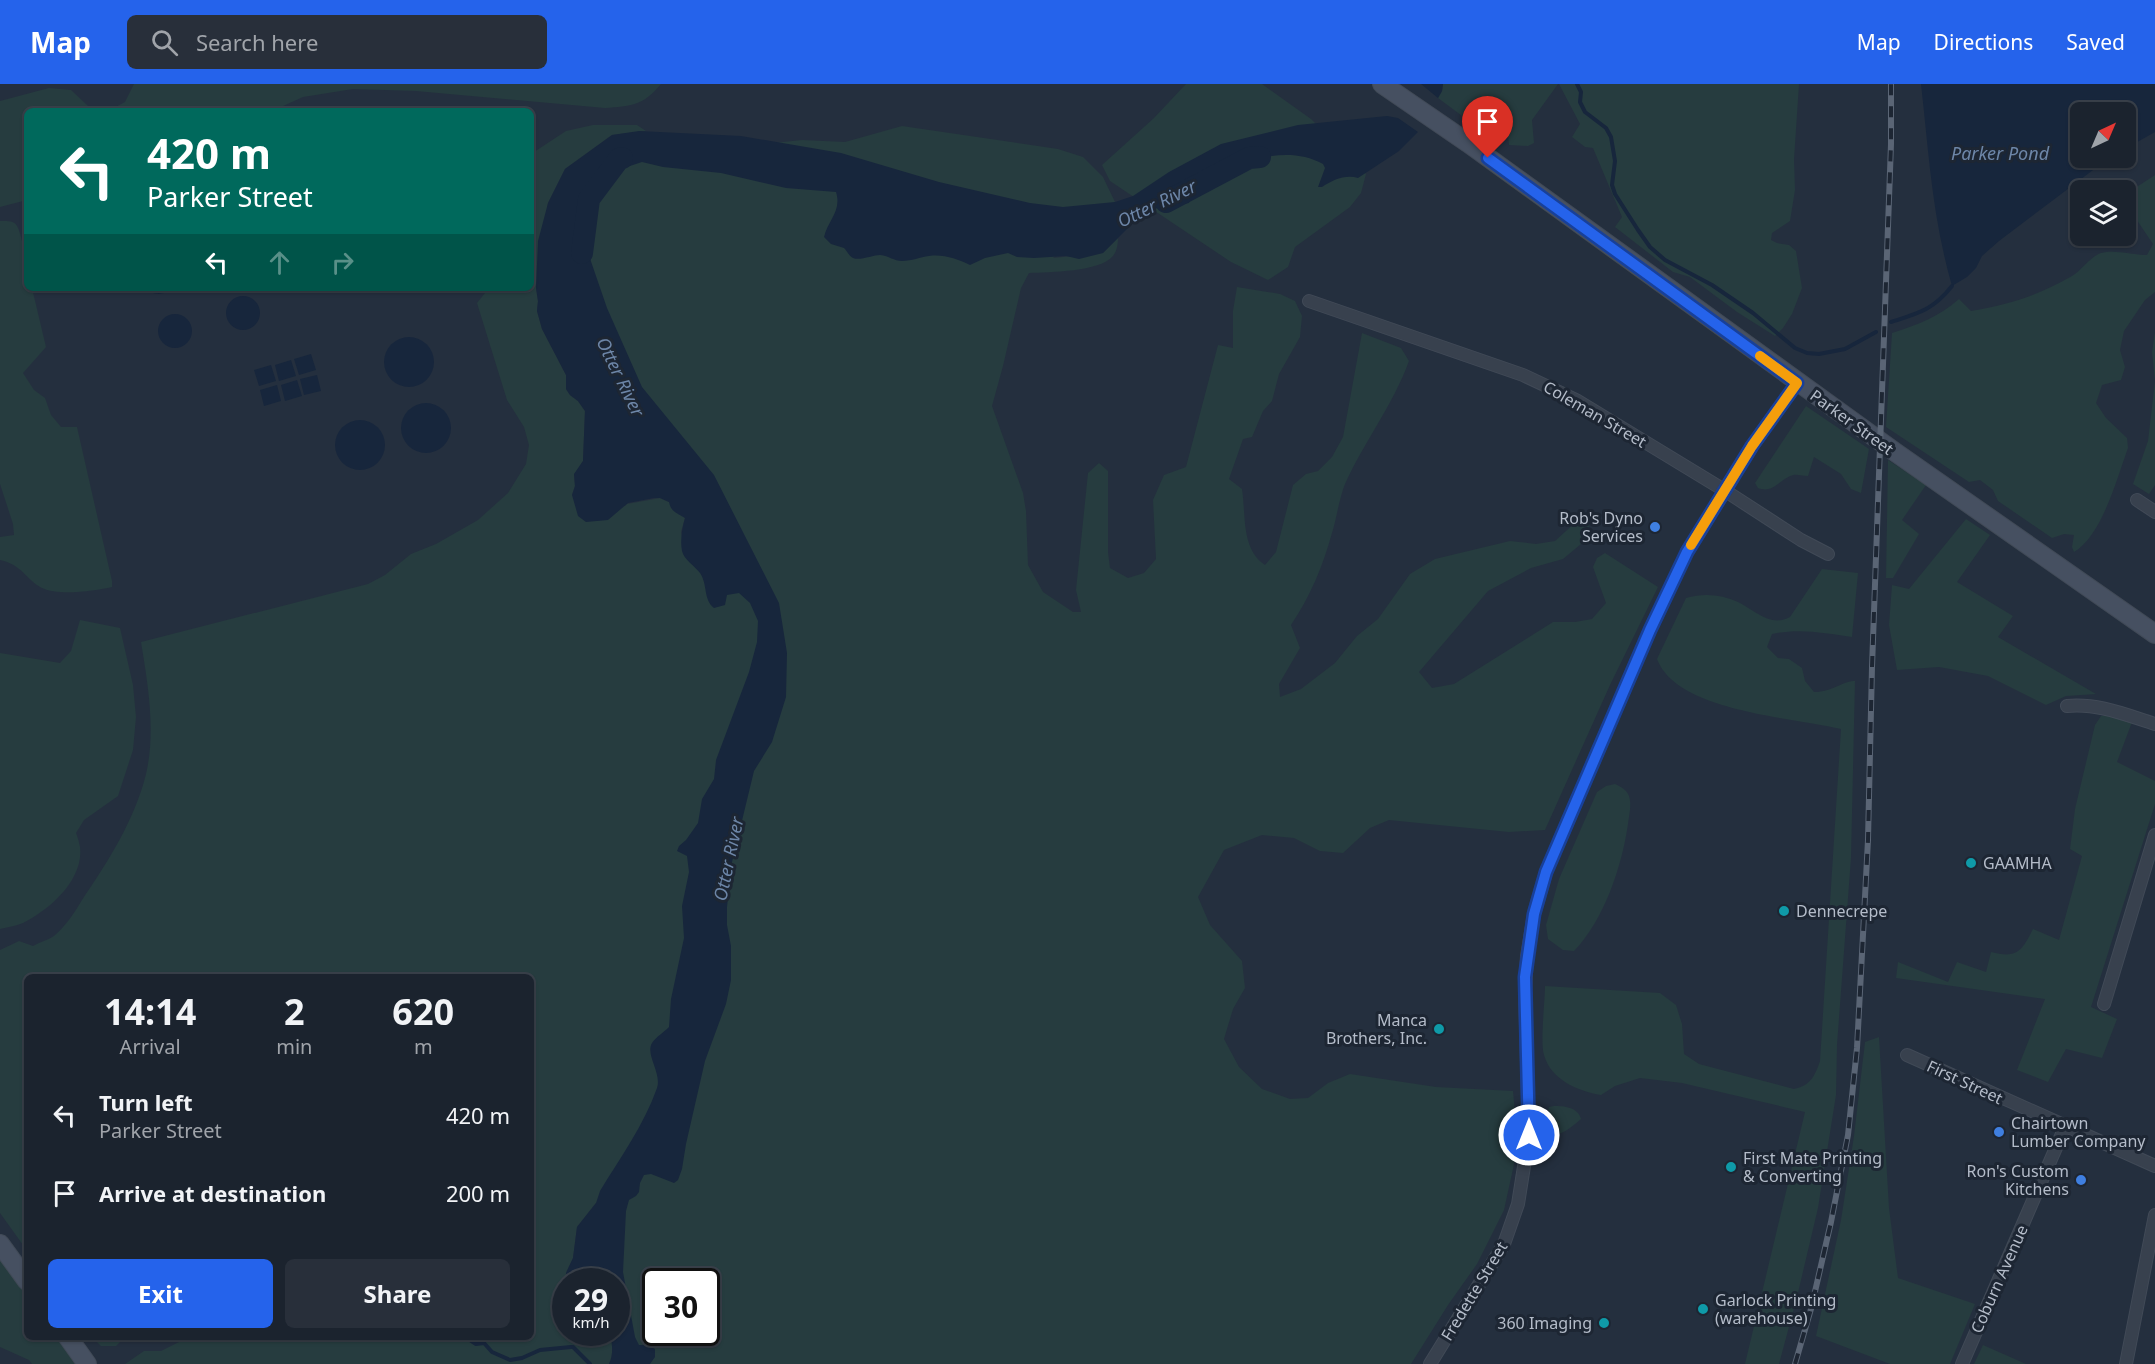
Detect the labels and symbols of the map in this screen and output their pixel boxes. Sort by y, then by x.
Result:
pin [1462,96,1513,158]
north arrow [2070,102,2136,168]
water label: Parker Pond [1951,141,2050,165]
water label: Otter River [1113,173,1201,233]
water label: Otter River [591,333,651,421]
street label: Coleman Street [1539,376,1651,453]
street label: Parker Street [1806,384,1898,460]
place label: Rob's Dyno Services [1559,507,1643,547]
marker: Rob's Dyno Services [1648,520,1662,534]
water label: Otter River [707,814,749,903]
place label: GAAMHA [1983,852,2052,874]
marker: GAAMHA [1964,856,1978,870]
place label: Dennecrepe [1796,900,1887,922]
marker: Dennecrepe [1777,904,1791,918]
place label: Manca Brothers, Inc. [1326,1009,1427,1049]
marker: Manca Brothers, Inc. [1432,1022,1446,1036]
street label: First Street [1924,1055,2007,1109]
position arrow [1497,1103,1561,1167]
place label: Chairtown Lumber Company [2011,1112,2146,1152]
marker: Chairtown Lumber Company [1992,1125,2006,1139]
place label: First Mate Printing & Converting [1743,1147,1882,1187]
marker: First Mate Printing & Converting [1724,1160,1738,1174]
place label: Ron's Custom Kitchens [1967,1160,2069,1200]
marker: Ron's Custom Kitchens [2074,1173,2088,1187]
street label: Coburn Avenue [1965,1221,2033,1337]
street label: Fredette Street [1436,1237,1512,1345]
speed limit sign: 30 [642,1268,720,1346]
place label: Garlock Printing (warehouse) [1715,1289,1836,1329]
marker: Garlock Printing (warehouse) [1696,1302,1710,1316]
place label: 360 Imaging [1497,1312,1592,1334]
marker: 360 Imaging [1597,1316,1611,1330]

